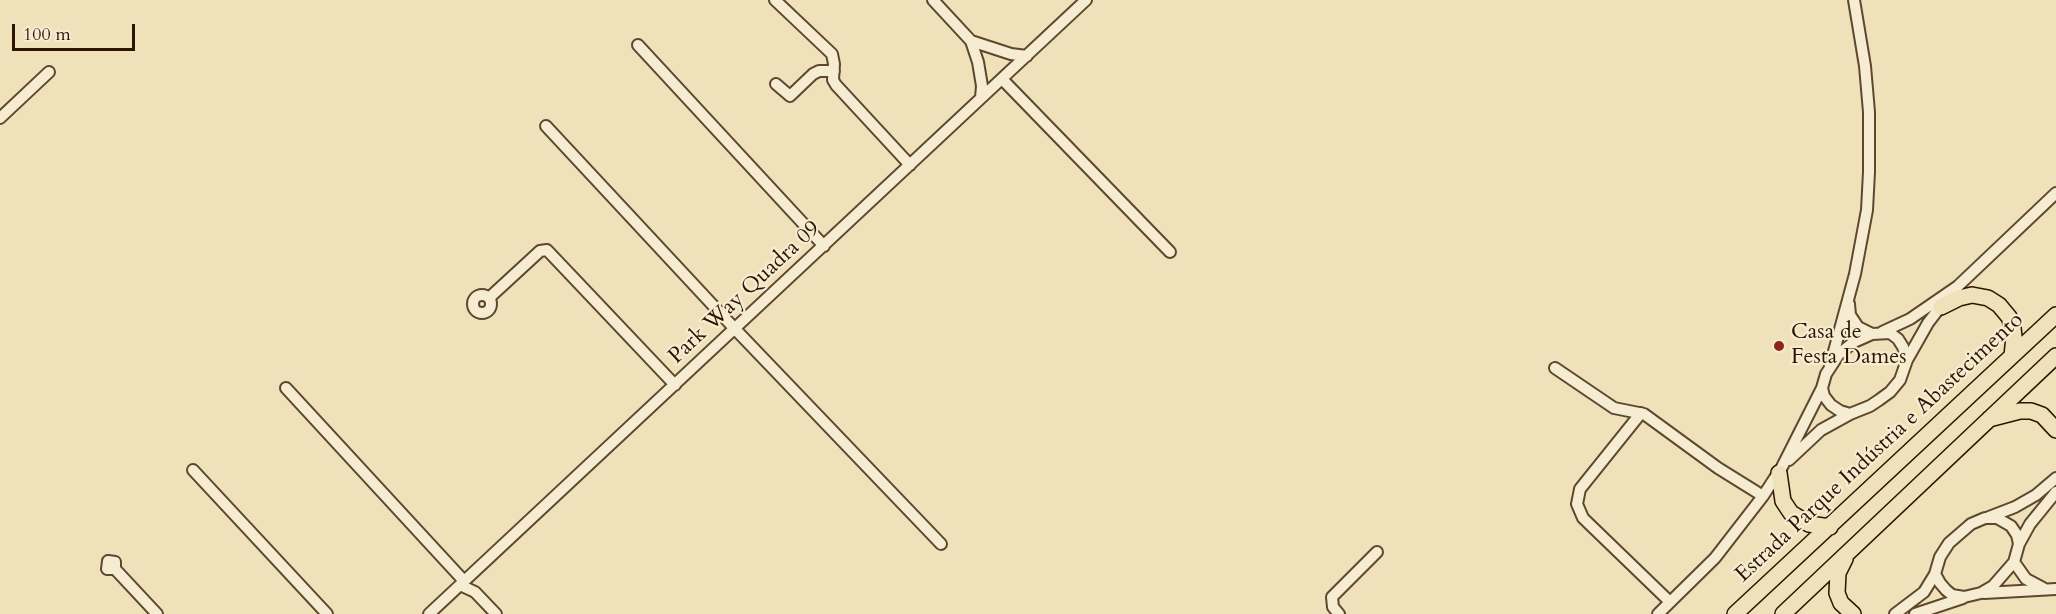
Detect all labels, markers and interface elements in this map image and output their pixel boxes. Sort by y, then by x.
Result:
scale bar [15,12,138,50]
text: 100 m [23,22,71,47]
street label: Park Way Quadra 09 [664,216,826,370]
street label: Estrada Parque Indústria e Abastecimento [1731,307,2029,589]
place label: Casa de Festa Dames [1791,320,1907,372]
marker: Casa de Festa Dames [1772,339,1786,353]

